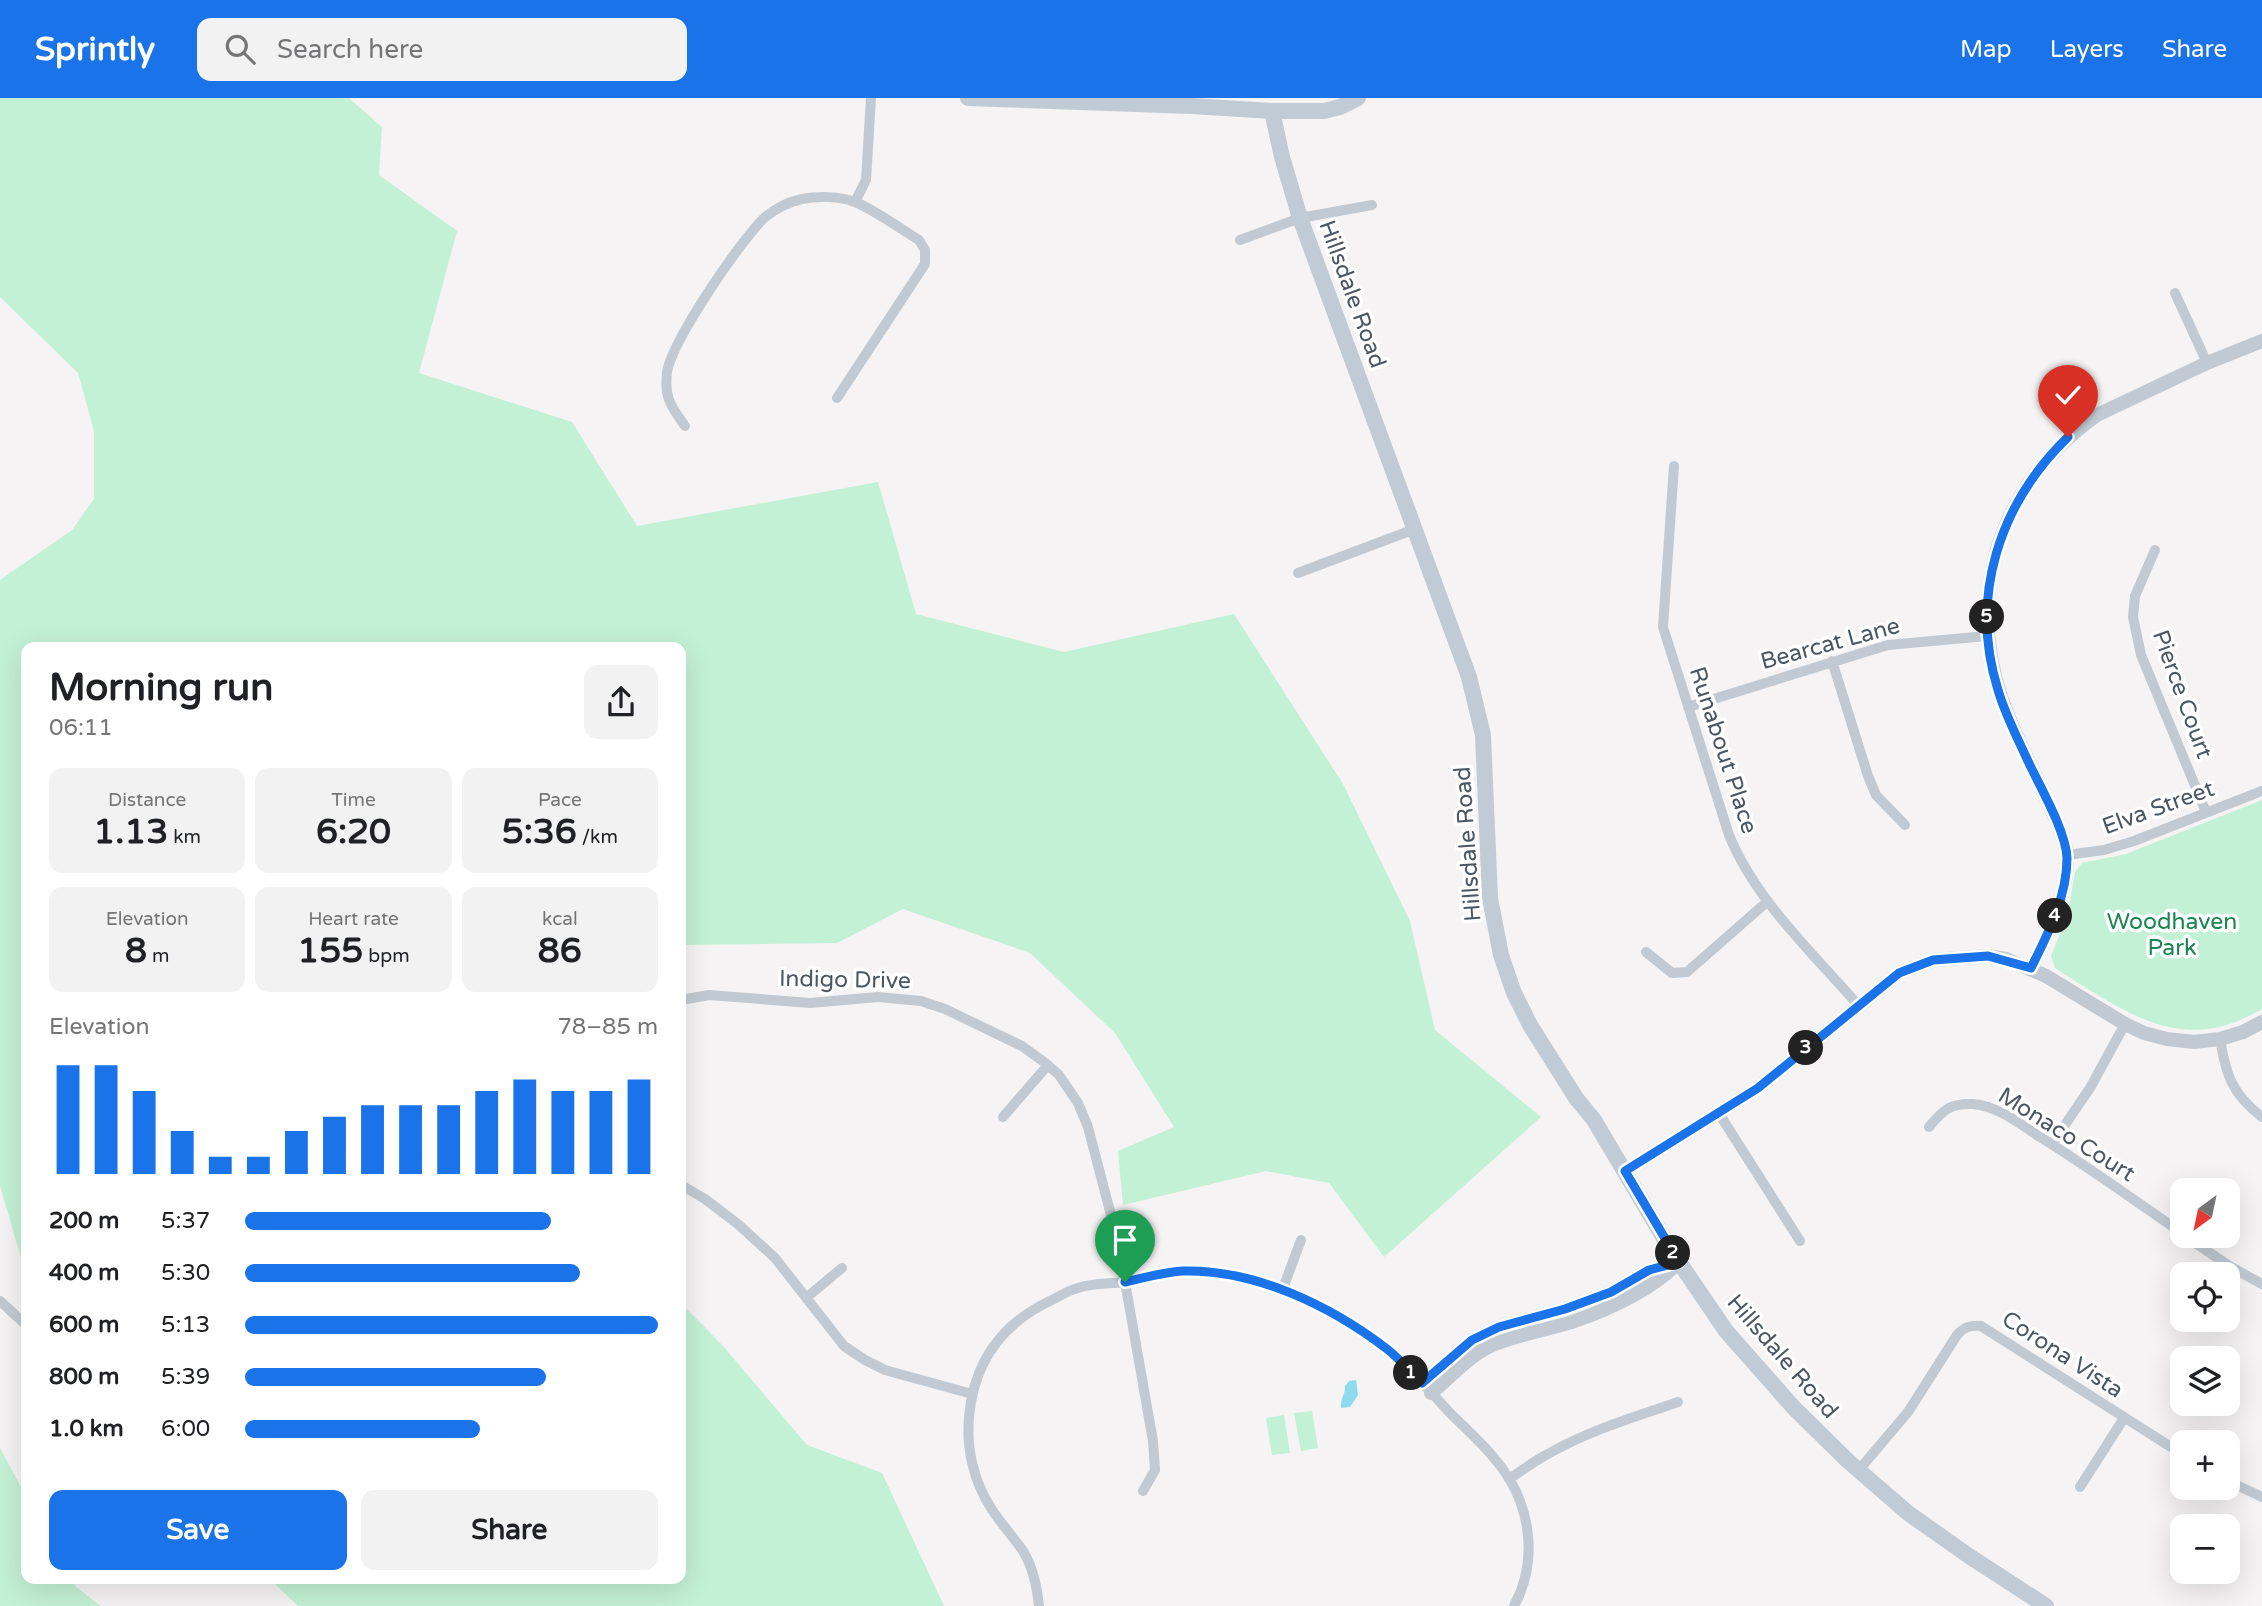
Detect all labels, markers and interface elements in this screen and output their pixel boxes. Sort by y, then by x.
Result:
search box [197,18,687,81]
text: Sprintly [35,30,155,69]
icon: search [221,30,259,68]
text: Search here [277,34,423,65]
text: Map [1960,35,2012,64]
text: Layers [2050,35,2124,64]
text: Share [2162,35,2227,64]
street label: Hillsdale Road [1312,217,1392,372]
pin [2038,365,2098,437]
icon: check [2049,376,2087,414]
pin: 5 [1969,600,2004,634]
text: 5 [1981,605,1992,627]
street label: Bearcat Lane [1758,612,1903,676]
street label: Pierce Court [2146,626,2218,763]
street label: Runabout Place [1683,663,1763,837]
text: Morning run [49,665,273,711]
button: share [584,665,658,739]
text: 06:11 [49,714,113,742]
street label: Hillsdale Road [1449,765,1487,922]
street label: Elva Street [2099,775,2218,841]
text: Distance [108,789,186,811]
text: Time [331,789,376,811]
text: Pace [538,789,582,811]
text: 1.13 [93,811,168,853]
text: 6:20 [316,811,391,853]
text: 5:36 [502,811,577,853]
text: km [168,826,201,848]
text: /km [577,826,618,848]
pin: 4 [2038,898,2072,934]
text: 4 [2049,904,2060,926]
text: Elevation [106,908,189,930]
text: Heart rate [308,908,399,930]
text: kcal [542,908,578,930]
park label: Woodhaven Park [2107,908,2237,962]
text: 8 [125,930,147,972]
text: 155 [297,930,363,972]
text: 86 [538,930,582,972]
text: m [147,945,169,967]
text: bpm [363,945,410,967]
street label: Indigo Drive [779,965,911,995]
text: Elevation [49,1013,150,1041]
text: 78–85 m [557,1013,658,1041]
pin: 3 [1788,1030,1824,1066]
text: 3 [1800,1036,1811,1058]
street label: Monaco Court [1993,1082,2140,1188]
north arrow [2170,1178,2240,1248]
map controls [2170,1178,2240,1584]
text: 200 m [49,1207,119,1235]
text: 5:37 [161,1207,210,1235]
pin [1095,1210,1155,1282]
icon: arrive [1106,1221,1144,1259]
pin: 2 [1656,1236,1690,1270]
text: 2 [1667,1241,1678,1263]
text: 400 m [49,1259,119,1287]
text: 5:30 [161,1259,210,1287]
button: locate [2170,1262,2240,1332]
street label: Hillsdale Road [1721,1289,1844,1424]
street label: Corona Vista [1997,1305,2128,1404]
text: 600 m [49,1311,119,1339]
text: 5:13 [161,1311,210,1339]
button: layers [2170,1346,2240,1416]
pin: 1 [1394,1356,1428,1390]
text: 1 [1405,1361,1416,1383]
text: 800 m [49,1363,119,1391]
text: 5:39 [161,1363,210,1391]
text: 1.0 km [49,1415,124,1443]
text: 6:00 [161,1415,210,1443]
button: + [2170,1430,2240,1500]
button: Save [49,1490,347,1570]
button: Share [361,1490,658,1570]
button: − [2170,1514,2240,1584]

